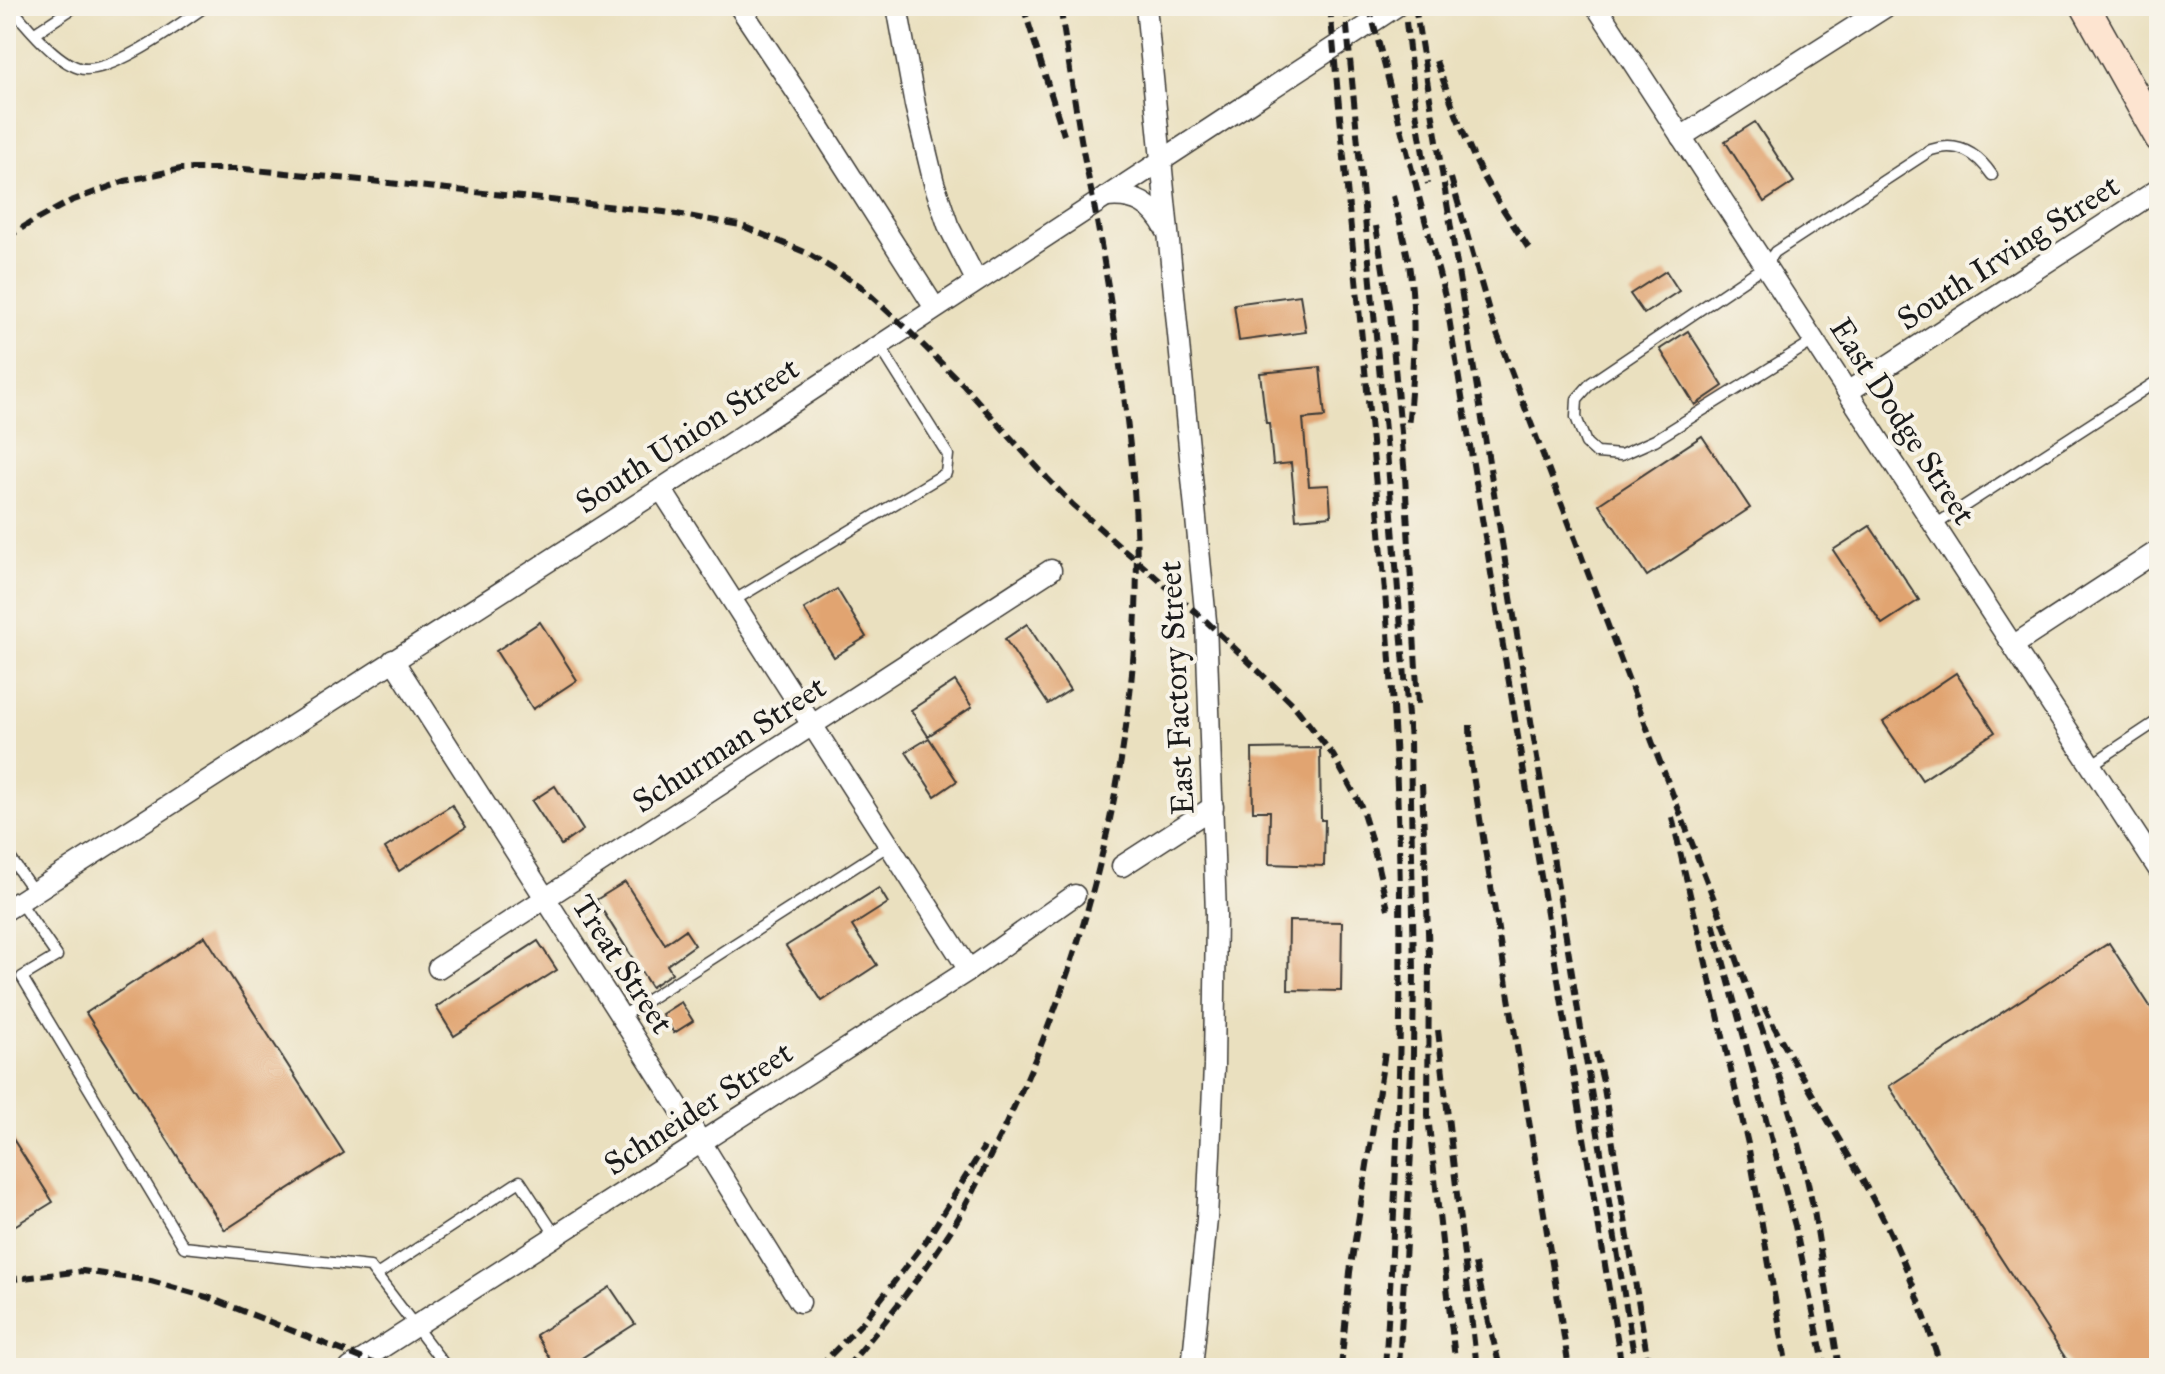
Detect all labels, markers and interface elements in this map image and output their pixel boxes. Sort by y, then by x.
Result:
street label: South Irving Street [1890,166,2127,339]
street label: East Dodge Street [1821,311,1984,532]
street label: South Union Street [568,349,806,522]
street label: East Factory Street [1150,560,1203,816]
street label: Schurman Street [625,667,833,821]
street label: Treat Street [563,888,682,1041]
street label: Schneider Street [597,1033,800,1184]

